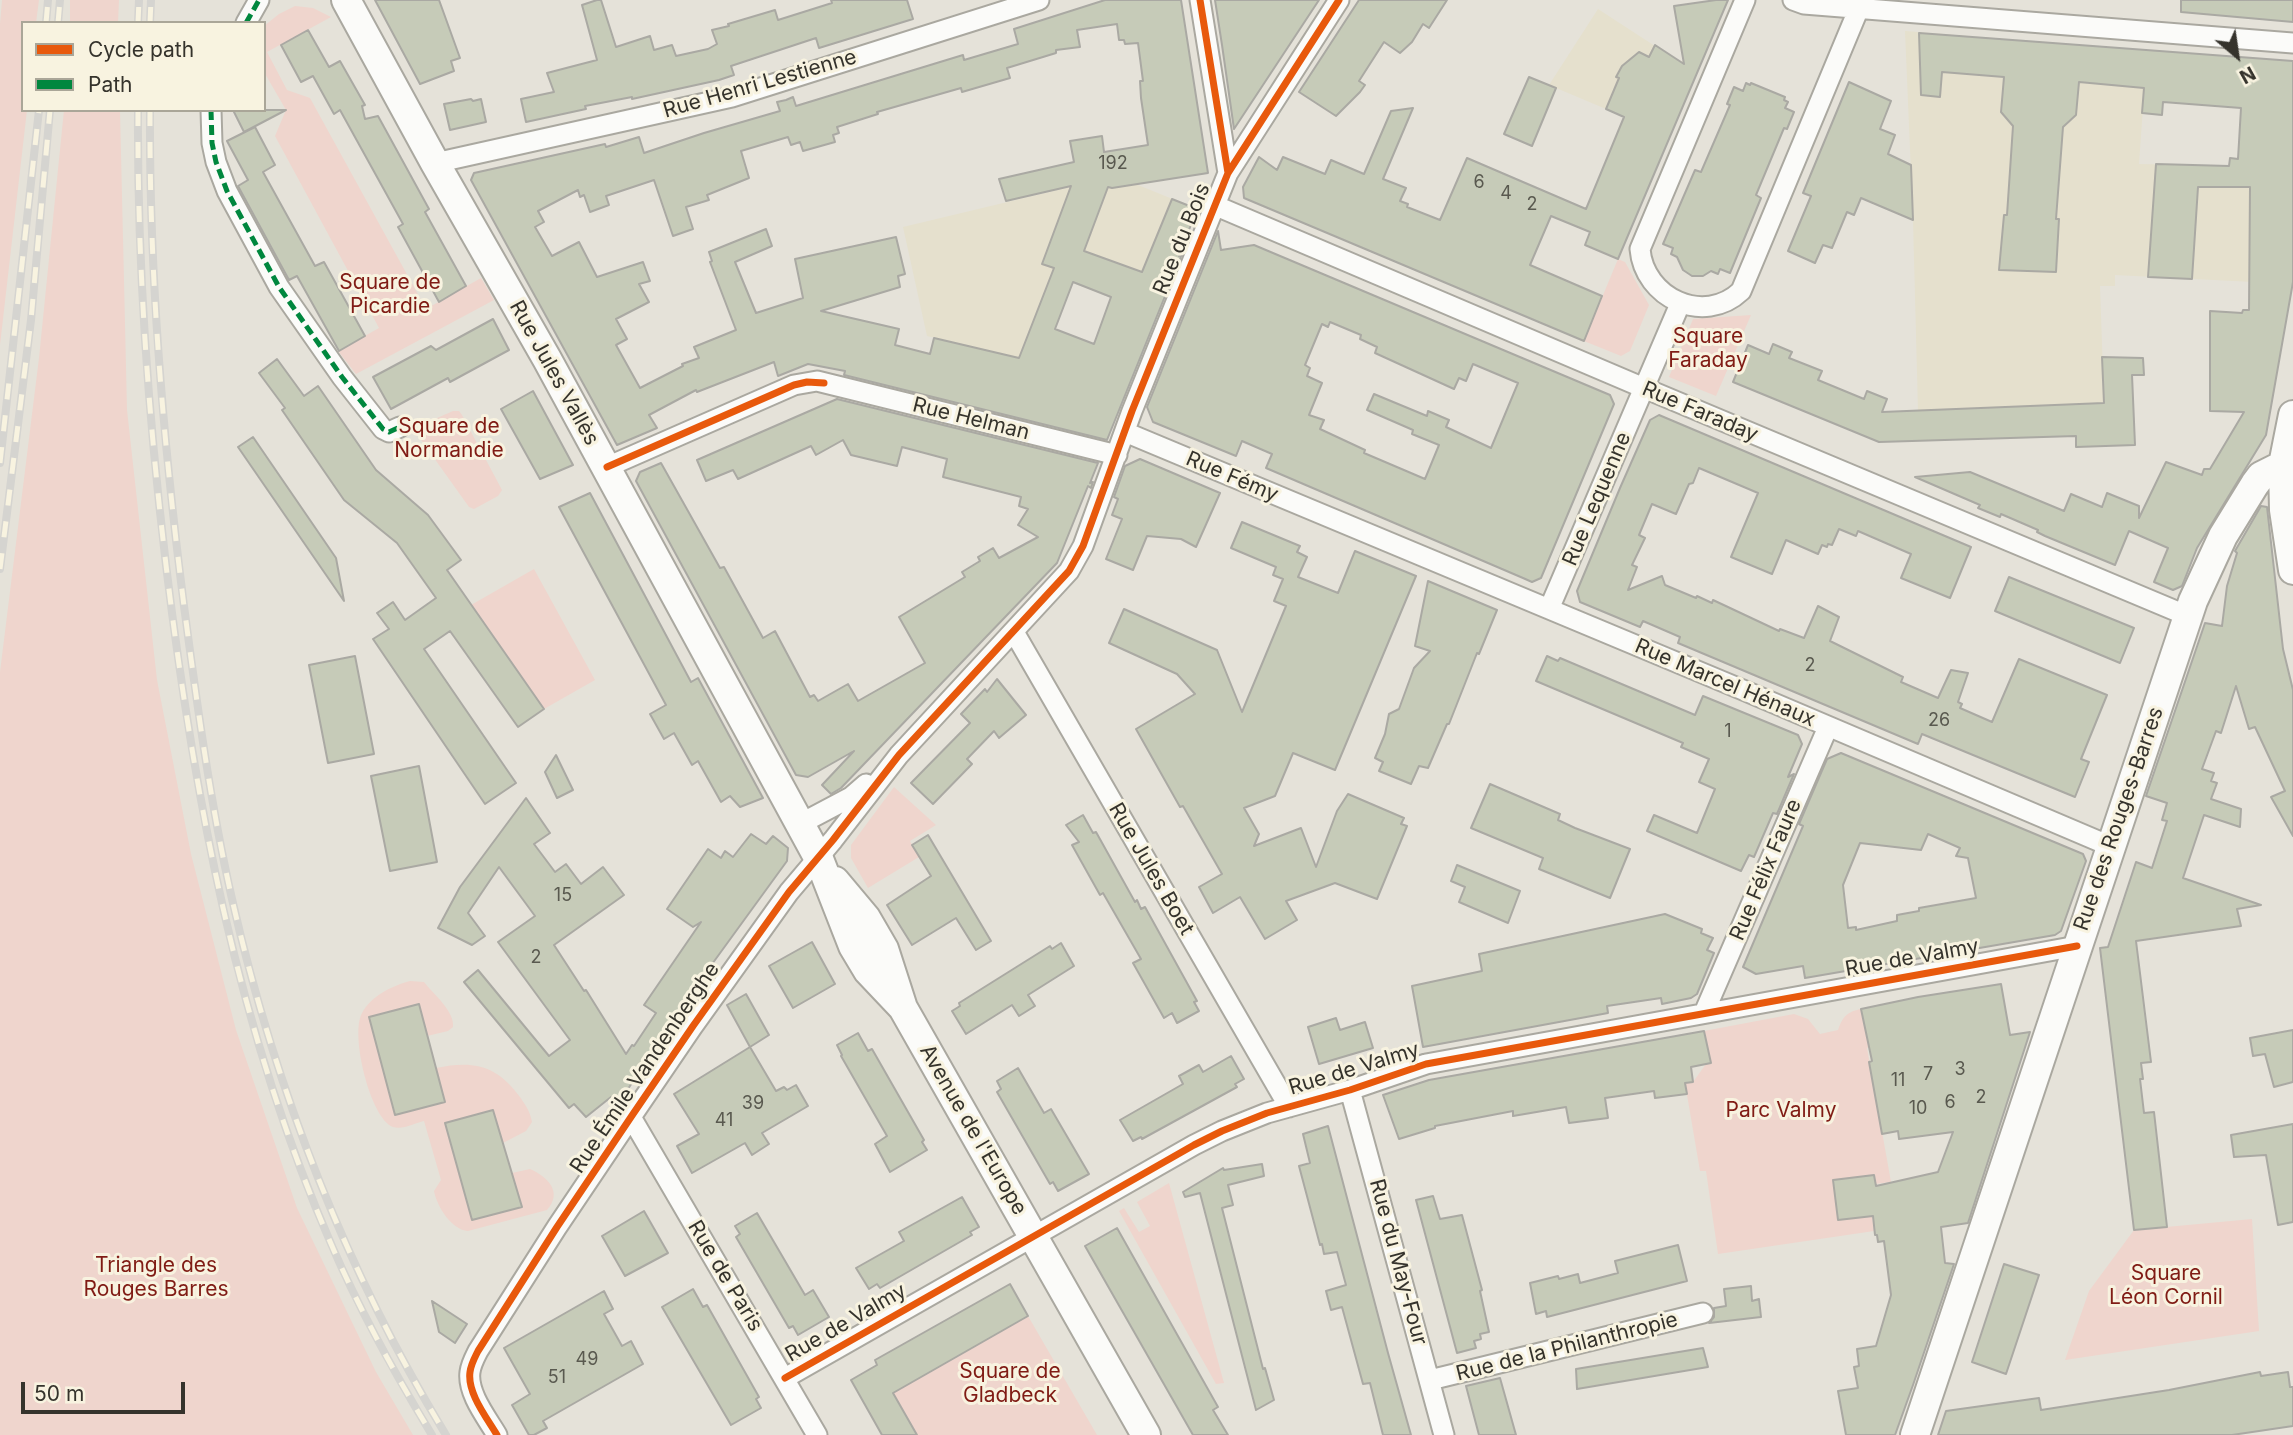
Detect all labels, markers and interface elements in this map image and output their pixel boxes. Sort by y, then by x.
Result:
legend [21,21,266,112]
north arrow [2202,21,2272,91]
text: Cycle path [88,37,194,62]
street label: Rue Henri Lestienne [660,44,860,124]
text: N [2236,61,2259,88]
text: Path [88,72,133,97]
house number: 192 [1098,153,1128,175]
house number: 6 [1473,172,1485,194]
street label: Rue du Bois [1148,180,1216,298]
house number: 4 [1500,183,1512,205]
house number: 2 [1527,194,1537,216]
park label: Square de Picardie [339,270,441,320]
street label: Rue Jules Vallès [504,296,604,450]
park label: Square Faraday [1668,324,1748,374]
street label: Rue Faraday [1638,376,1762,448]
street label: Rue Helman [910,392,1032,446]
park label: Square de Normandie [394,414,504,464]
street label: Rue Lequenne [1558,428,1636,570]
street label: Rue Fémy [1182,446,1282,508]
street label: Rue Marcel Hénaux [1631,634,1819,732]
house number: 2 [1805,655,1815,677]
street label: Rue des Rouges-Barres [2069,704,2169,934]
house number: 26 [1928,710,1950,732]
house number: 1 [1724,721,1732,743]
street label: Rue Félix Faure [1725,795,1807,945]
street label: Rue Jules Boet [1103,799,1199,939]
house number: 15 [554,885,572,907]
street label: Rue de Valmy [1843,934,1981,982]
house number: 2 [531,947,541,969]
street label: Rue Émile Vandenberghe [565,958,725,1178]
street label: Rue de Valmy [1286,1037,1422,1101]
street label: Avenue de l'Europe [914,1040,1032,1220]
house number: 3 [1954,1059,1966,1081]
house number: 7 [1923,1064,1933,1086]
house number: 11 [1891,1070,1905,1092]
house number: 2 [1976,1087,1986,1109]
house number: 6 [1944,1092,1956,1114]
house number: 39 [742,1093,764,1115]
park label: Parc Valmy [1726,1098,1836,1124]
house number: 10 [1909,1098,1927,1120]
house number: 41 [715,1110,733,1132]
street label: Rue du May-Four [1364,1176,1432,1348]
street label: Rue de Paris [682,1216,768,1336]
park label: Triangle des Rouges Barres [84,1253,228,1303]
park label: Square Léon Cornil [2109,1261,2223,1311]
street label: Rue de Valmy [781,1278,911,1368]
street label: Rue de la Philanthropie [1453,1307,1681,1387]
house number: 49 [576,1349,598,1371]
park label: Square de Gladbeck [959,1359,1061,1409]
house number: 51 [548,1367,566,1389]
scale bar [24,1368,189,1412]
text: 50 m [34,1381,84,1406]

